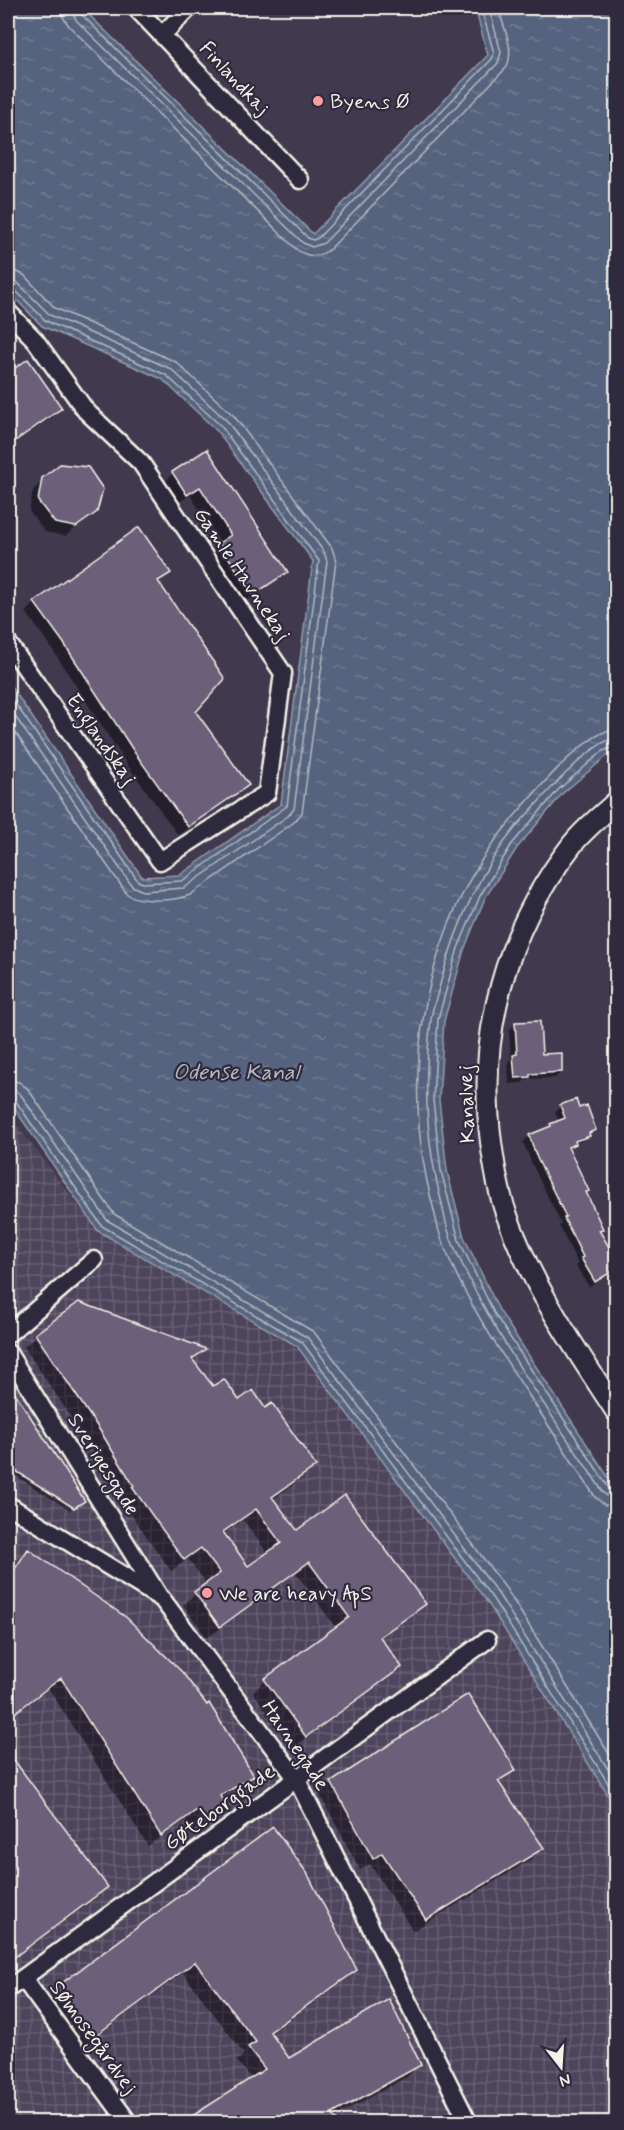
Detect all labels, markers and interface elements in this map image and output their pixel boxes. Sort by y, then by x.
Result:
street label: Finlandkaj [193,35,276,122]
place label: Byens Ø [330,88,410,116]
marker: Byens Ø [311,94,325,108]
street label: Gamle Havnekaj [187,502,297,647]
street label: Englandskaj [58,688,143,792]
water label: Odense Kanal [173,1059,302,1087]
street label: Kanalvej [452,1064,482,1144]
street label: Sverigesgade [60,1408,146,1522]
place label: We are heavy ApS [219,1580,372,1609]
marker: We are heavy ApS [200,1586,214,1600]
street label: Havnegade [255,1695,336,1796]
street label: Gøteborggade [158,1758,282,1859]
street label: Sømosegårdvej [42,1975,144,2101]
north arrow [531,2037,591,2097]
text: N [557,2068,573,2092]

